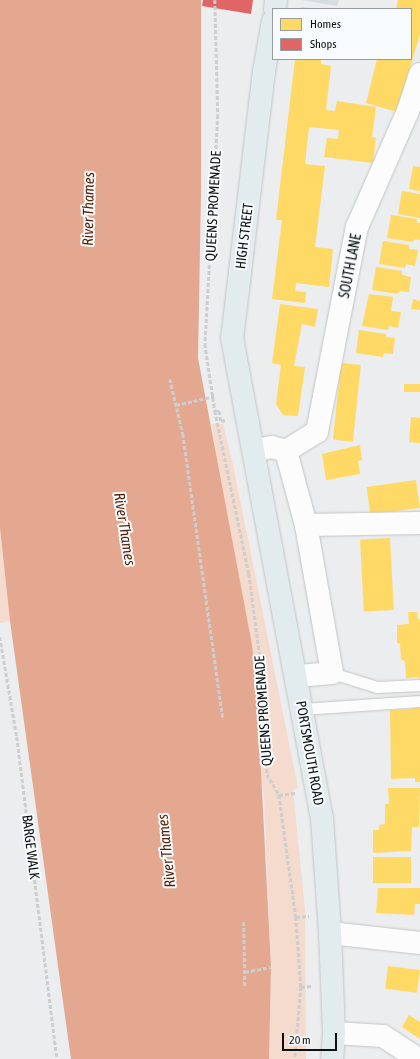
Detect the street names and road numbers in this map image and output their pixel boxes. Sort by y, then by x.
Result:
street label: QUEENS PROMENADE [202,150,224,262]
street label: HIGH STREET [232,202,256,270]
street label: SOUTH LANE [336,232,364,300]
street label: QUEENS PROMENADE [251,655,275,767]
street label: PORTSMOUTH ROAD [293,699,327,807]
street label: BARGE WALK [19,814,43,880]

